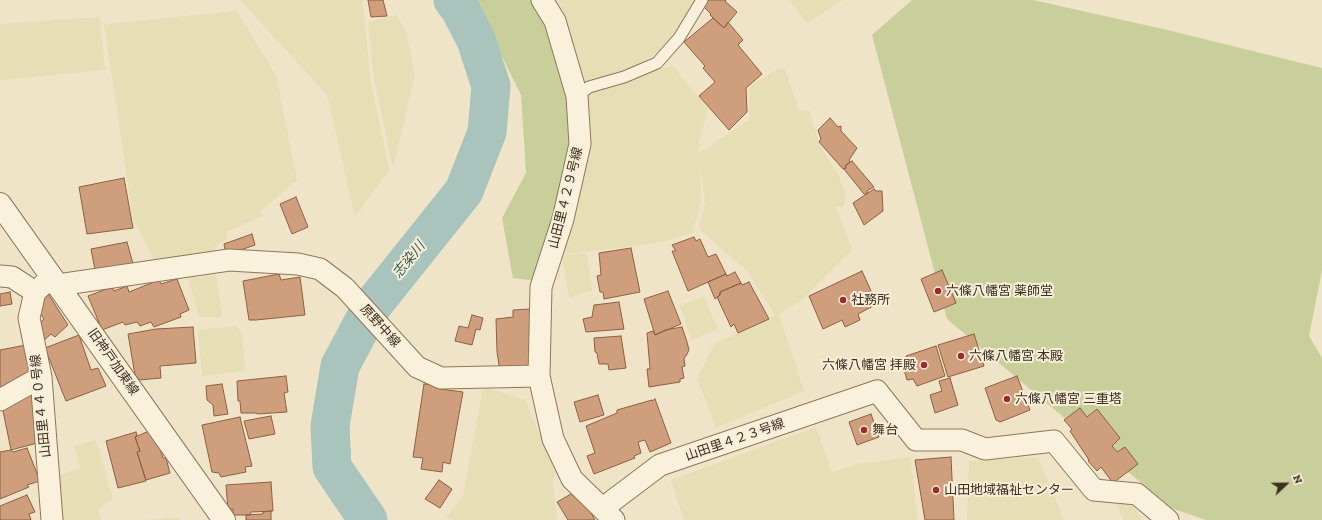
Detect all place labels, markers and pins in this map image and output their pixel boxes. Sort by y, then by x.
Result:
place label: 六條八幡宮 薬師堂 [946,283,1053,299]
marker: 六條八幡宮 薬師堂 [933,286,943,296]
place label: 社務所 [851,292,890,308]
marker: 社務所 [838,295,848,305]
place label: 六條八幡宮 本殿 [969,348,1063,364]
marker: 六條八幡宮 本殿 [956,351,966,361]
place label: 六條八幡宮 拝殿 [822,357,916,373]
marker: 六條八幡宮 拝殿 [919,360,929,370]
place label: 六條八幡宮 三重塔 [1015,391,1122,407]
marker: 六條八幡宮 三重塔 [1002,394,1012,404]
place label: 舞台 [872,422,898,438]
marker: 舞台 [859,425,869,435]
place label: 山田地域福祉センター [944,482,1074,498]
marker: 山田地域福祉センター [931,485,941,495]

